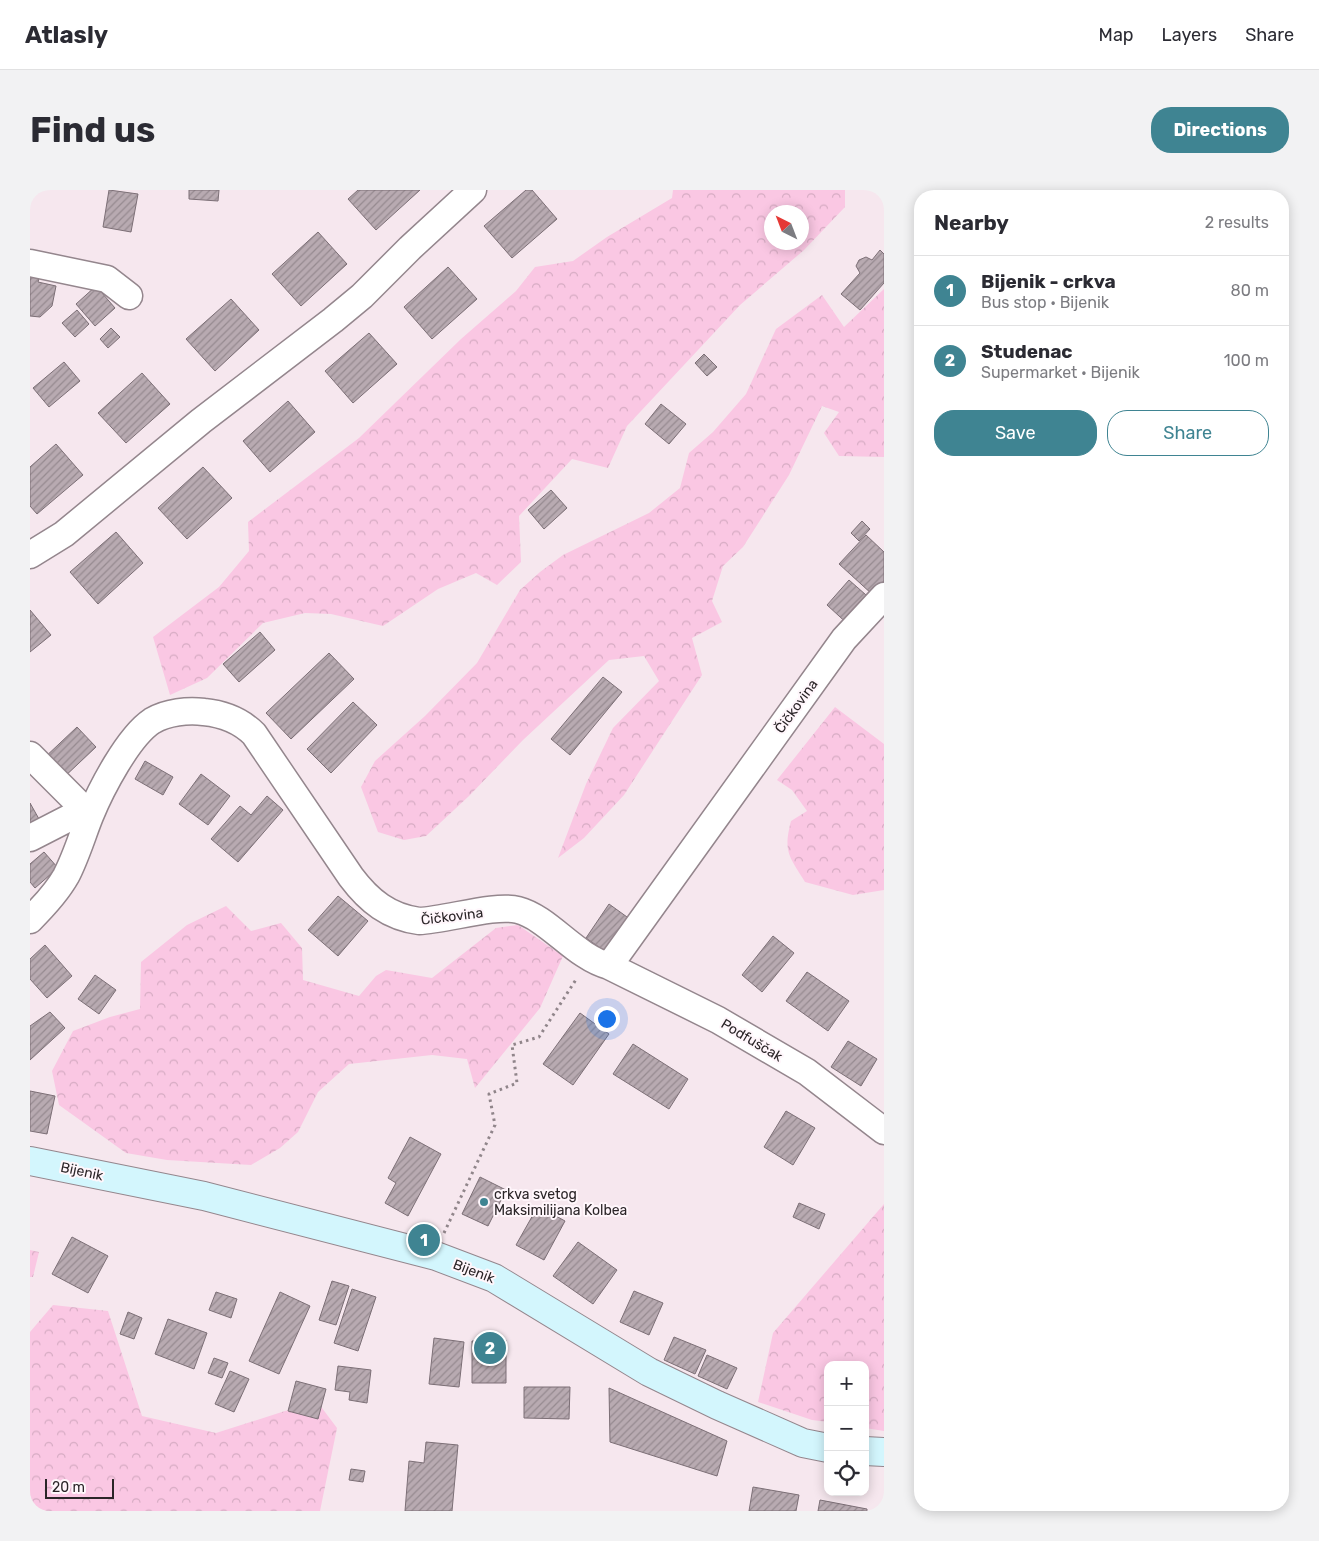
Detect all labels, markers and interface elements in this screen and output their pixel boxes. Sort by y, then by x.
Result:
text: Atlasly [25,21,108,49]
text: Map [1099,24,1134,46]
text: Layers [1162,24,1217,46]
text: Share [1245,24,1294,46]
button: Directions [1151,107,1289,153]
text: Find us [30,109,155,151]
north arrow [764,205,809,250]
text: Nearby [934,210,1009,235]
text: 2 results [1205,213,1269,232]
text: Bijenik - crkva [981,270,1116,293]
text: 1 [946,281,954,300]
text: 80 m [1231,281,1269,300]
text: Bus stop · Bijenik [981,293,1109,312]
text: Studenac [981,340,1073,363]
text: 2 [945,351,955,370]
text: 100 m [1224,351,1269,370]
text: Supermarket · Bijenik [981,363,1140,382]
button: Save [934,410,1097,456]
button: Share [1107,410,1269,456]
street label: Čičkovina [770,675,822,737]
street label: Čičkovina [420,903,484,929]
your location [594,1006,620,1032]
street label: Podfuščak [718,1015,786,1066]
street label: Bijenik [59,1159,106,1184]
place label: crkva svetog Maksimilijana Kolbea [494,1186,627,1219]
marker: crkva svetog Maksimilijana Kolbea [478,1196,490,1208]
pin: 1 [408,1221,440,1259]
street label: Bijenik [451,1256,498,1287]
pin: 2 [474,1329,506,1367]
map controls [824,1361,869,1496]
button: + [824,1361,869,1406]
button: − [824,1406,869,1451]
button: locate [824,1451,869,1496]
scale bar [45,1476,114,1499]
text: 20 m [52,1479,85,1496]

